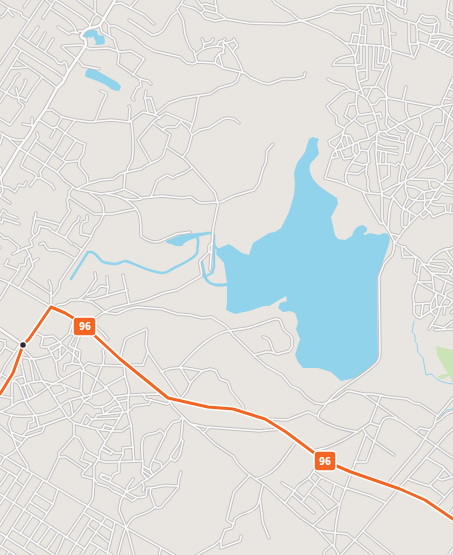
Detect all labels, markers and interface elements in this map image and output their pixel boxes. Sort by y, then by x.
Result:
line badge: 96 [73,317,96,336]
text: 96 [79,320,91,333]
unlabelled marker [18,340,28,350]
line badge: 96 [314,451,336,471]
text: 96 [319,455,331,468]

